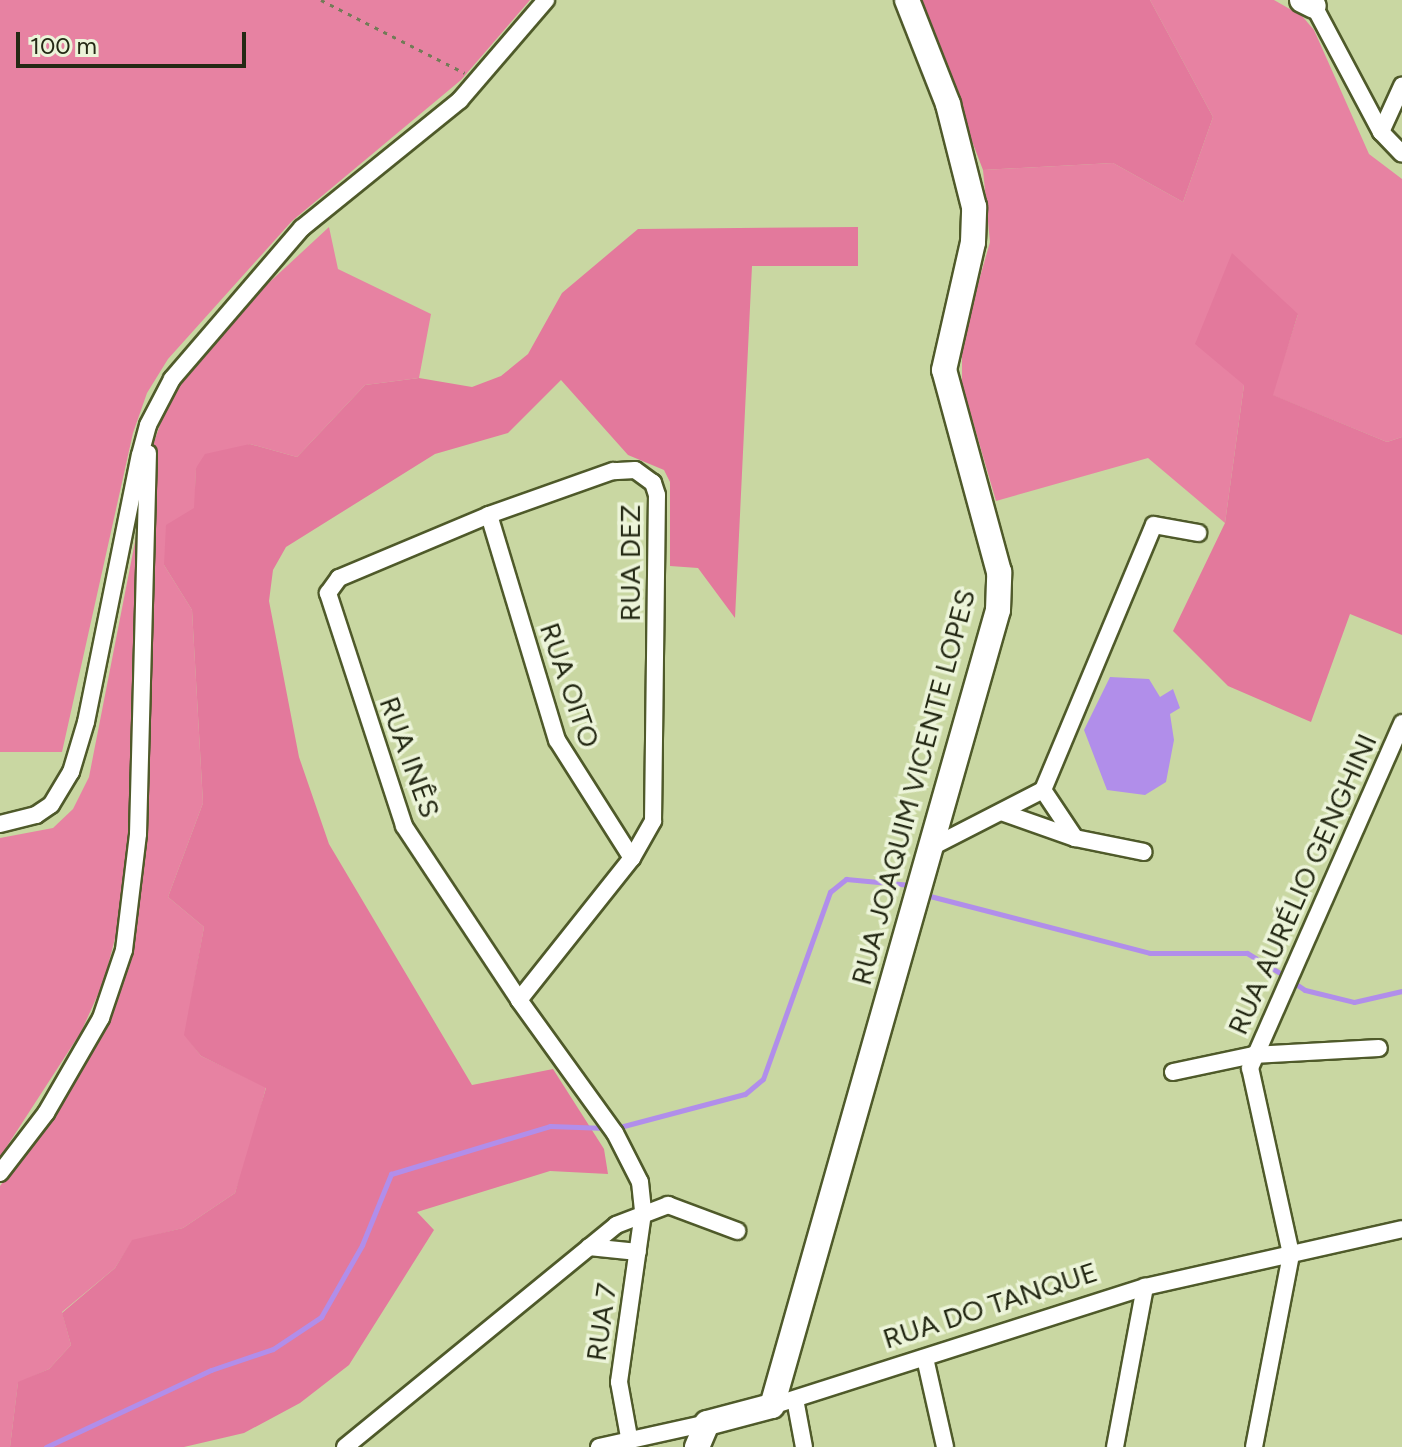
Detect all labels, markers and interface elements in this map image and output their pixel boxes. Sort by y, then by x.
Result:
scale bar [20,16,250,66]
text: 100 m [30,31,97,60]
street label: RUA DEZ [613,505,647,621]
street label: RUA JOAQUIM VICENTE LOPES [844,585,982,989]
street label: RUA OITO [533,618,607,752]
street label: RUA INÊS [373,692,447,822]
street label: RUA AURÉLIO GENGHINI [1220,728,1384,1040]
street label: RUA DO TANQUE [879,1254,1101,1356]
street label: RUA 7 [579,1281,623,1363]

